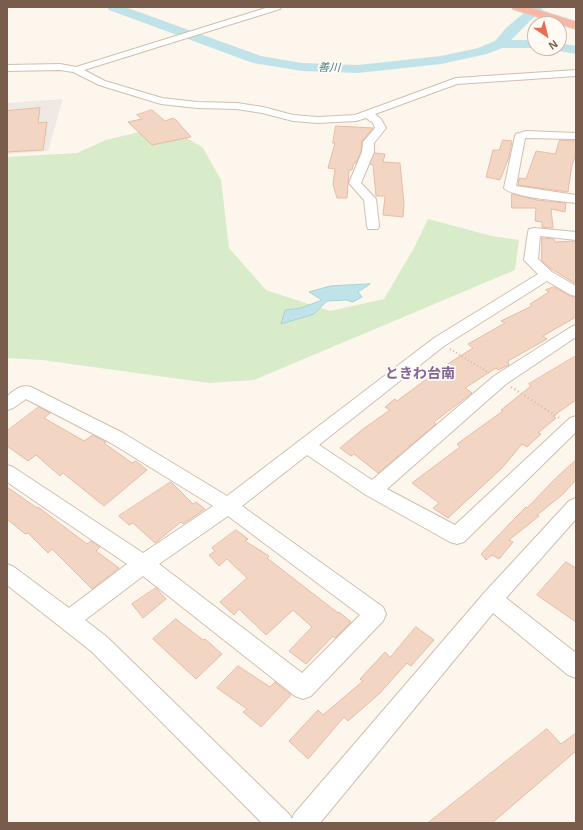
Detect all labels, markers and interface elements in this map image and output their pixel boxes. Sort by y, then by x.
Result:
north arrow [527,16,567,56]
text: N [547,38,560,52]
water label: 善川 [318,61,340,75]
district label: ときわ台南 [385,366,455,382]

